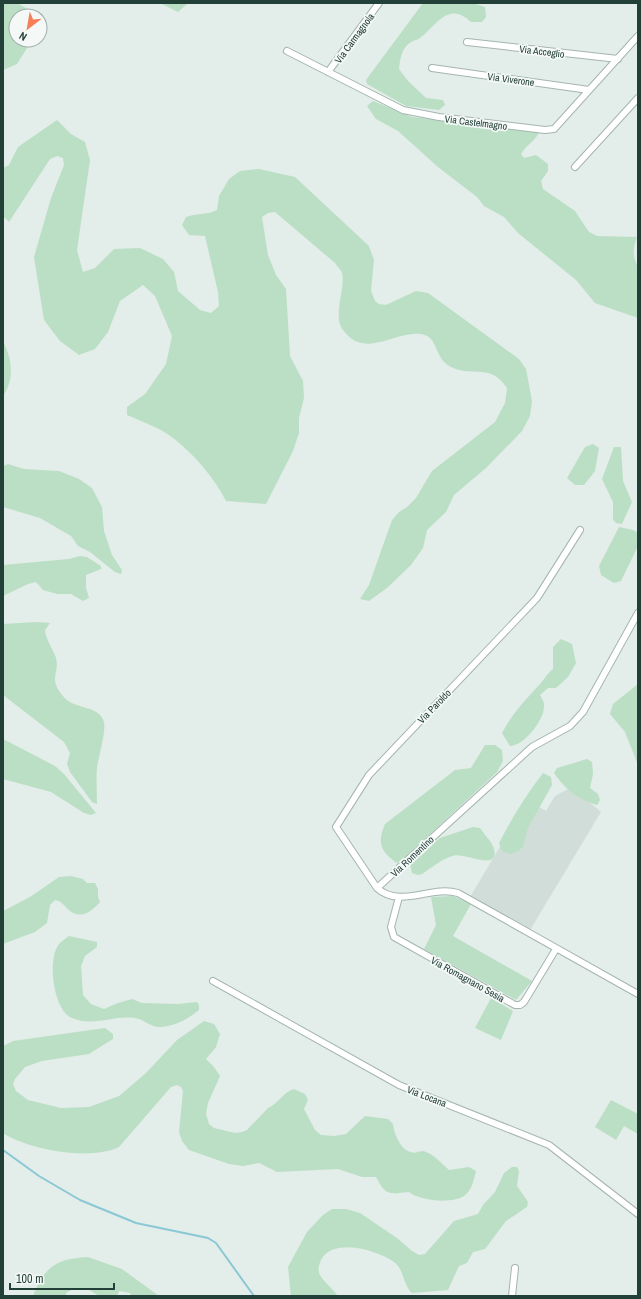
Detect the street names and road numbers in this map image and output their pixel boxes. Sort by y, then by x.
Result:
street label: Via Carmagnola [332,10,377,66]
street label: Via Acceglio [519,42,566,61]
street label: Via Viverone [487,70,536,89]
street label: Via Castelmagno [444,112,508,133]
street label: Via Paroldo [415,686,454,726]
street label: Via Romentino [388,833,437,880]
street label: Via Romagnano Sesia [429,954,507,1005]
street label: Via Locana [405,1083,449,1110]

